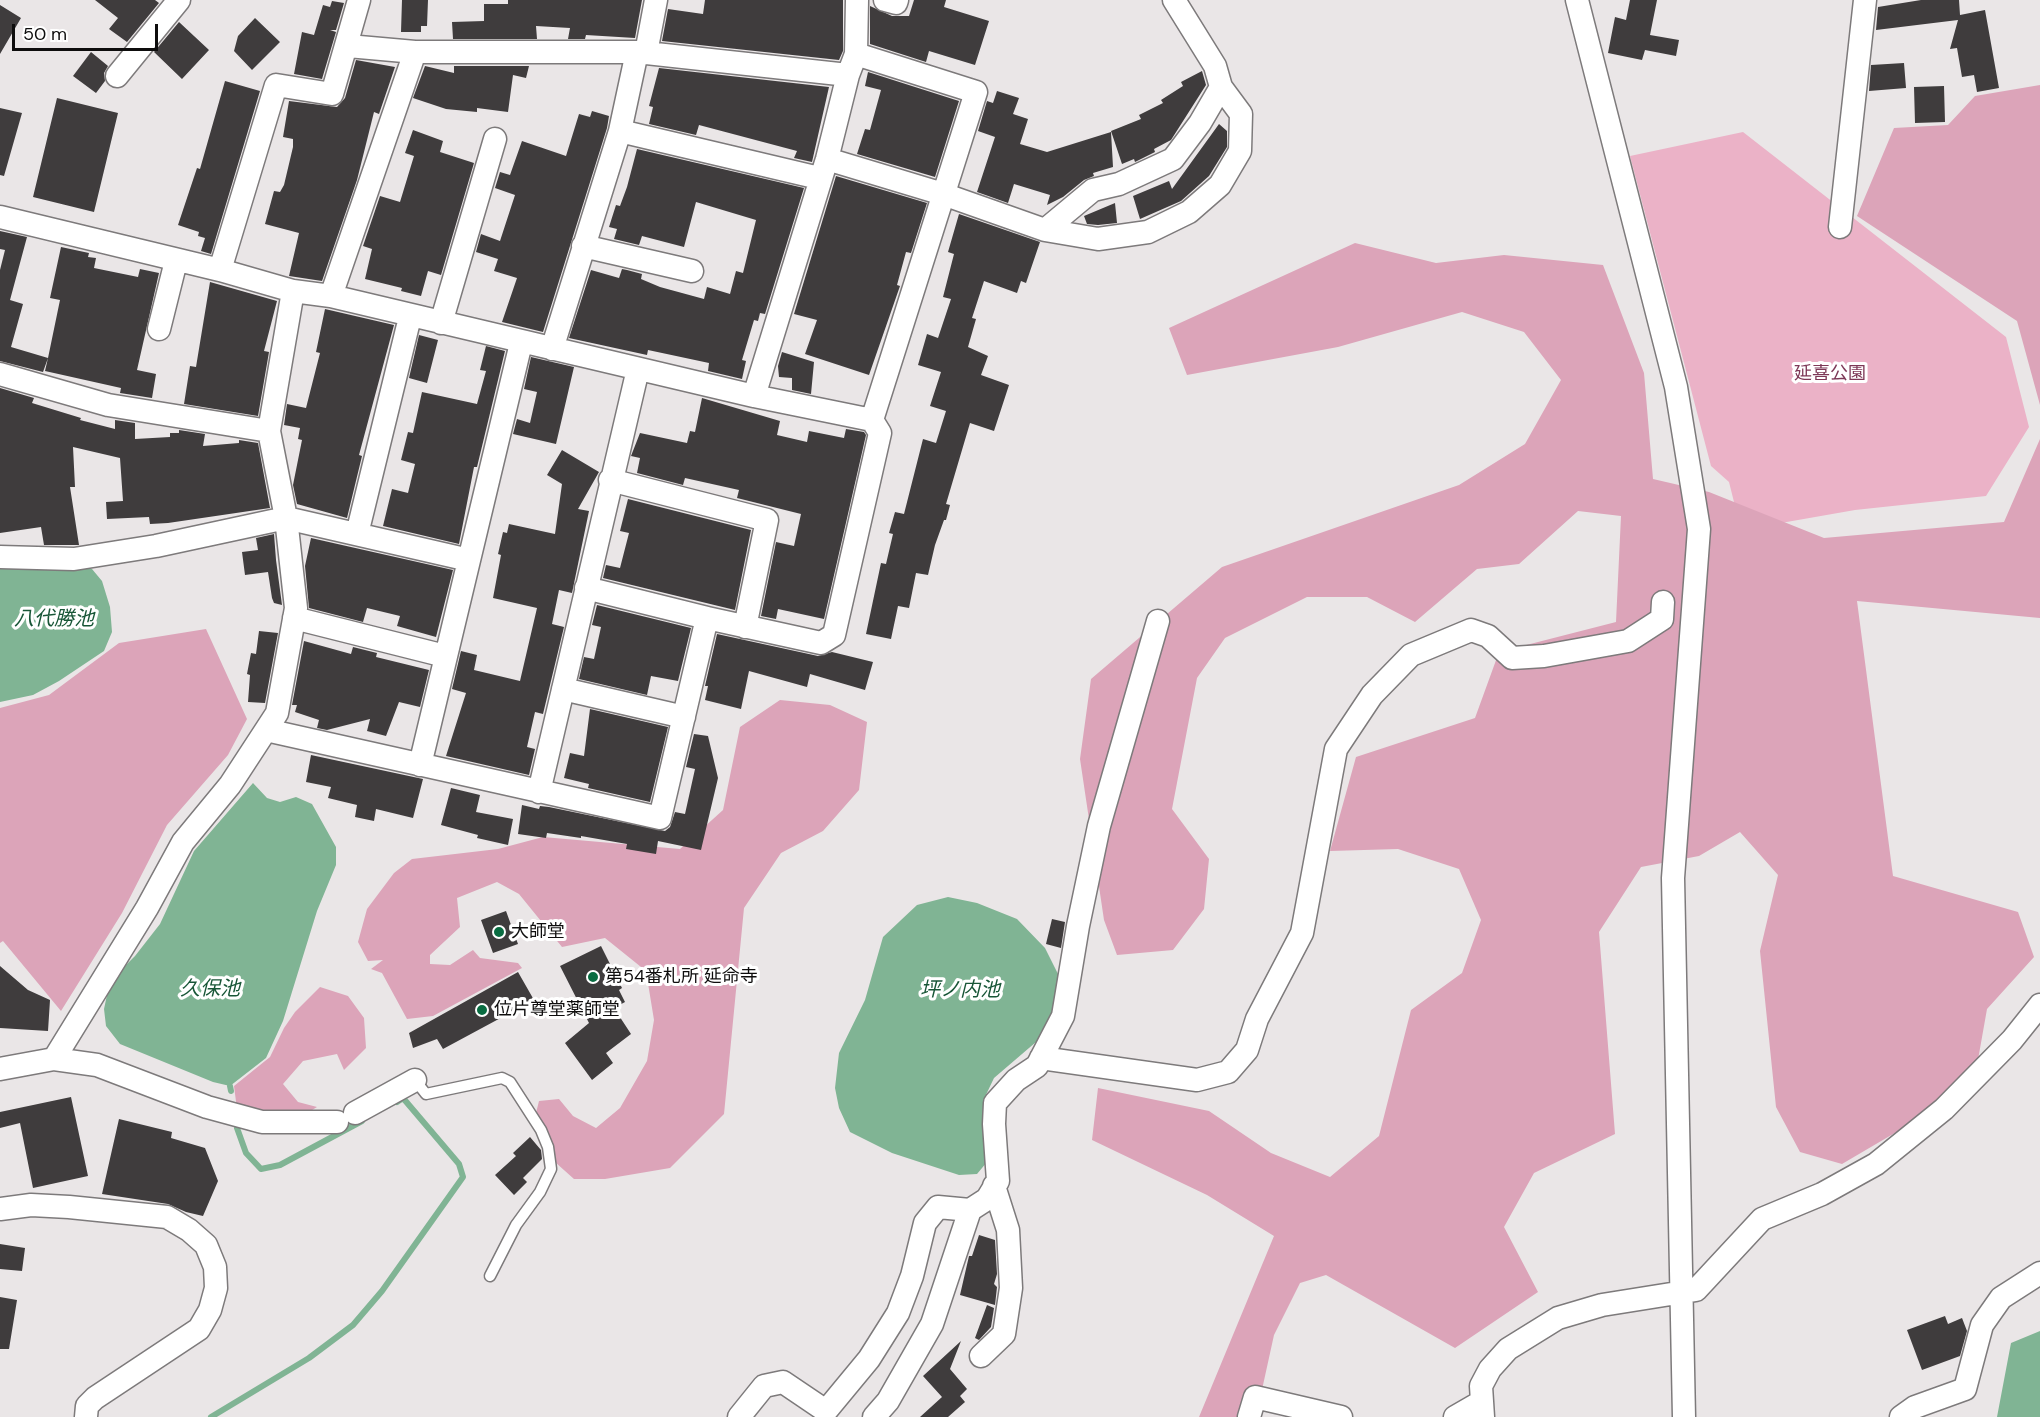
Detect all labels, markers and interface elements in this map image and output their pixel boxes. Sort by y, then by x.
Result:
scale bar [15,12,160,50]
text: 50 m [23,22,67,46]
park label: 延喜公園 [1794,363,1866,385]
water label: 八代勝池 [14,608,94,632]
place label: 大師堂 [511,921,565,943]
marker: 大師堂 [492,925,506,939]
place label: 第54番札所 延命寺 [605,966,758,988]
marker: 第54番札所 延命寺 [586,970,600,984]
water label: 久保池 [180,978,240,1002]
water label: 坪ノ内池 [920,979,1000,1003]
place label: 位片尊堂薬師堂 [494,999,620,1021]
marker: 位片尊堂薬師堂 [475,1003,489,1017]

